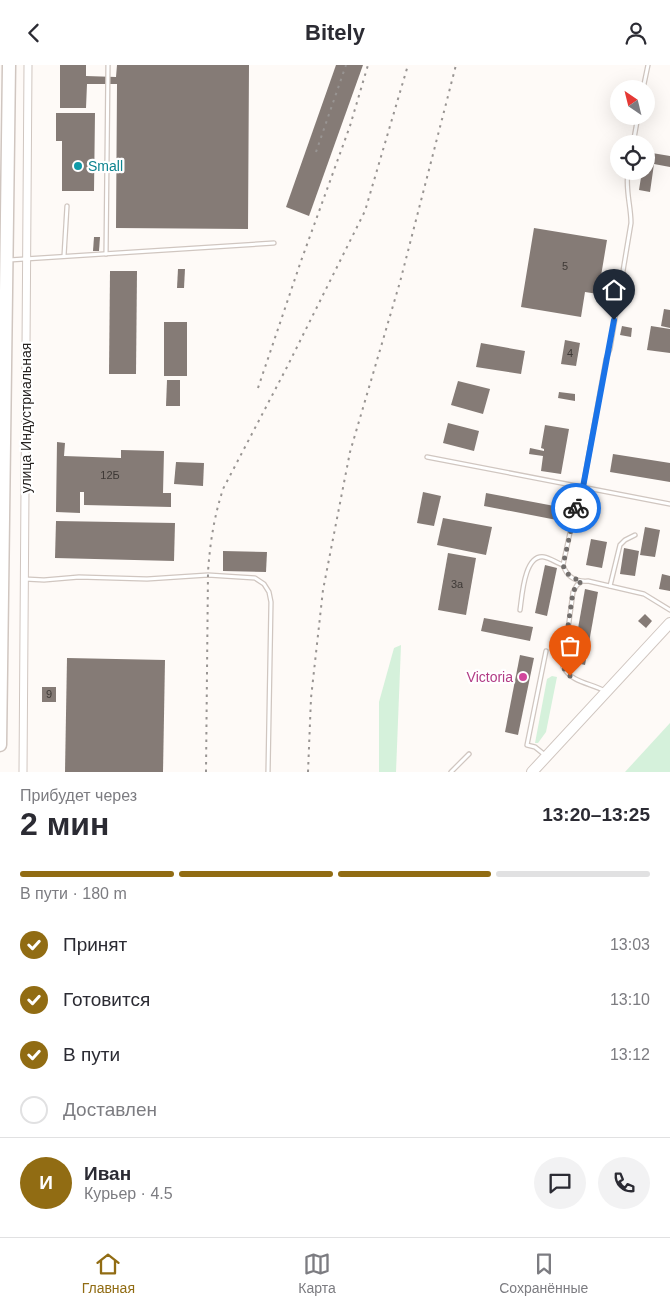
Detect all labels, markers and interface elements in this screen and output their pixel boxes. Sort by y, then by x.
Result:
icon: back [20,19,48,47]
icon: person [622,19,650,47]
text: Bitely [305,20,365,45]
north arrow [610,80,655,125]
map controls [610,80,655,180]
button: locate [610,135,655,180]
place label: Small [88,158,123,174]
marker: Small [72,160,84,172]
house number: 5 [562,260,568,272]
pin [593,269,635,320]
icon: home [600,276,628,304]
street label: улица Индустриальная [18,343,34,493]
house number: 4 [567,347,573,359]
house number: 12Б [100,469,120,481]
courier [551,483,601,533]
icon: bike [562,494,590,522]
house number: 3а [451,578,464,590]
pin [549,625,591,676]
icon: bag [556,632,584,660]
place label: Victoria [467,669,513,685]
marker: Victoria [517,671,529,683]
house number: 9 [46,688,52,700]
text: Прибудет через [20,787,137,804]
text: 13:20–13:25 [542,804,650,825]
text: 2 мин [20,806,109,842]
text: В пути · 180 m [20,885,127,902]
icon: check [20,931,48,959]
text: Принят [63,934,127,955]
text: 13:03 [610,936,650,953]
icon: check [20,986,48,1014]
text: Готовится [63,989,150,1010]
text: 13:10 [610,991,650,1008]
icon: check [20,1041,48,1069]
text: В пути [63,1044,120,1065]
text: 13:12 [610,1046,650,1063]
text: Доставлен [63,1099,157,1120]
button: chat [534,1157,586,1209]
button: phone [598,1157,650,1209]
text: Иван [84,1163,131,1184]
text: И [39,1172,53,1193]
text: Курьер · 4.5 [84,1185,173,1202]
tab: Главная [82,1250,135,1296]
tab: Карта [298,1250,336,1296]
tab: Сохранённые [499,1250,588,1296]

